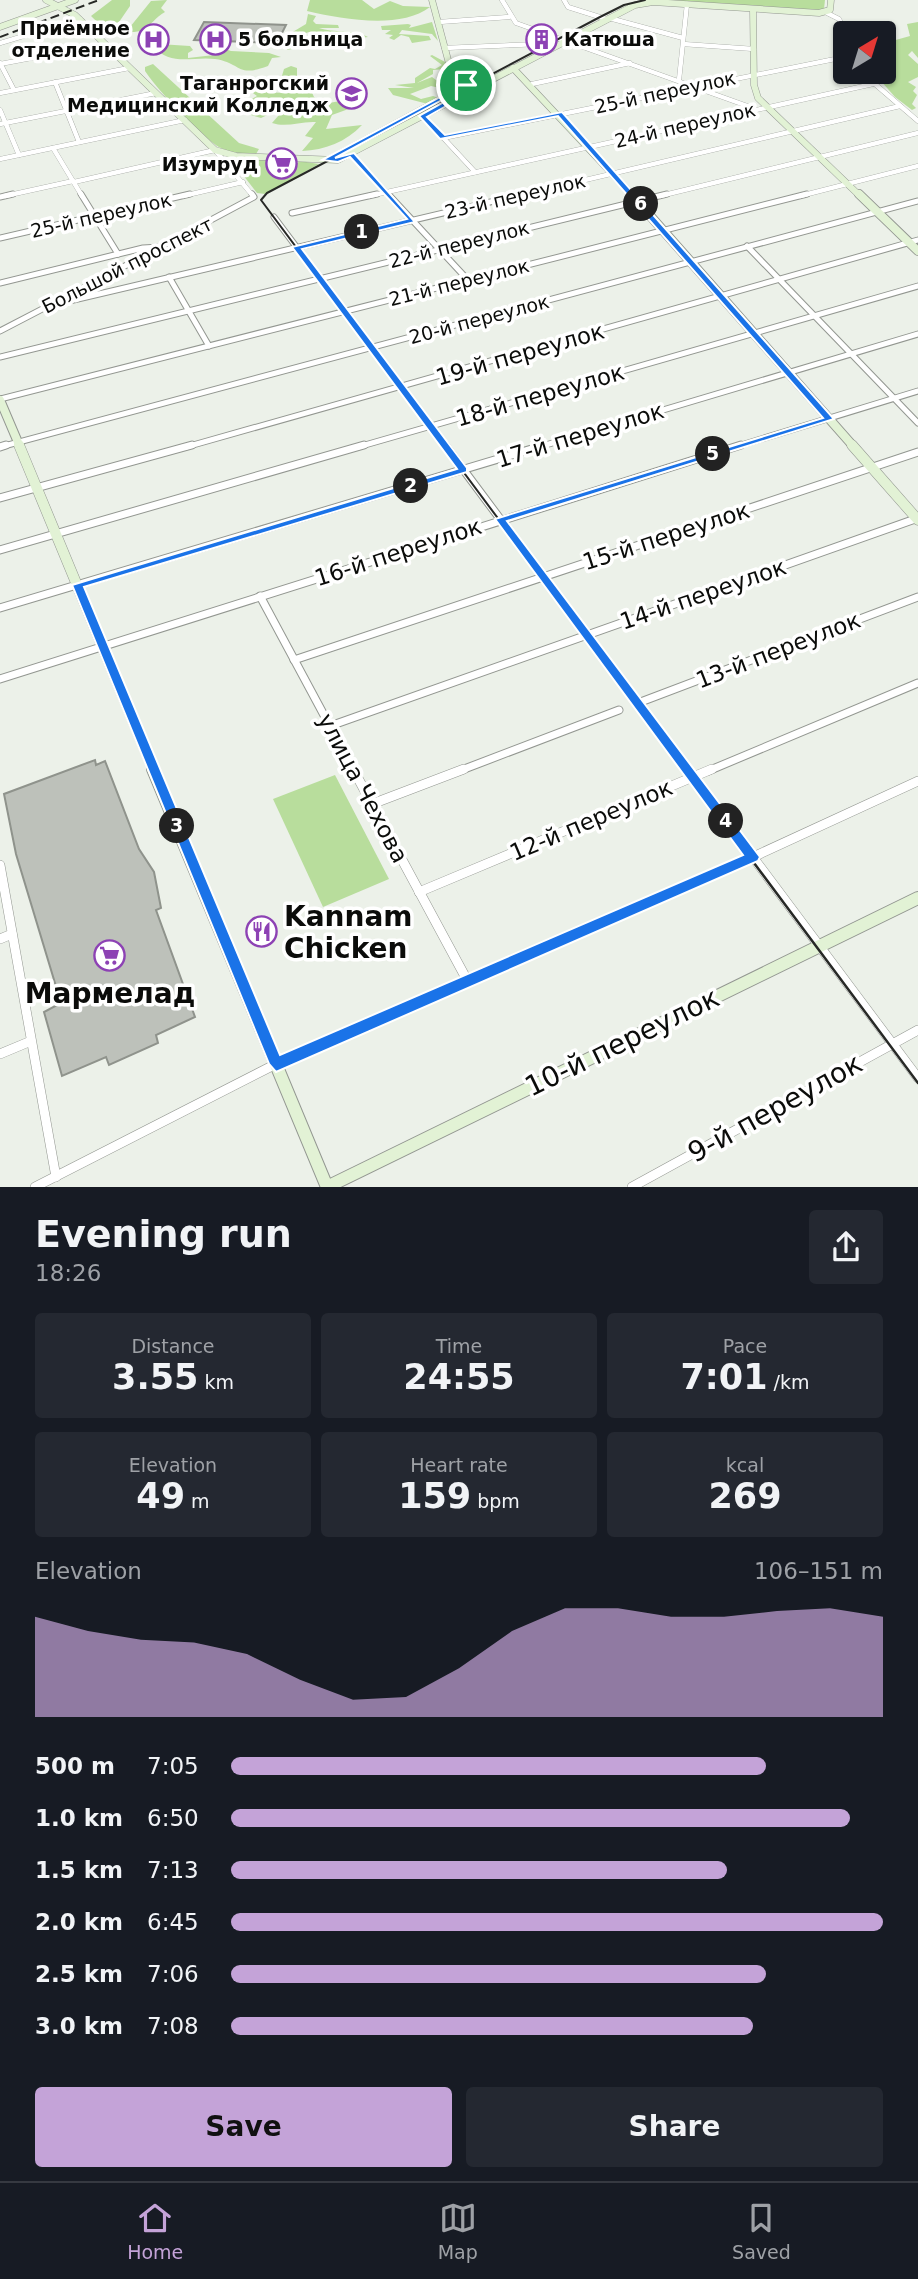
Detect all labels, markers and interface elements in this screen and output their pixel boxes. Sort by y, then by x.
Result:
place label: Приёмное отделение [12,17,130,61]
north arrow [833,21,896,84]
map controls [833,21,896,84]
hospital icon: Приёмное отделение [136,22,170,56]
hospital icon: 5 больница [198,22,232,56]
building icon: Катюша [524,22,558,56]
place label: 5 больница [238,28,363,50]
place label: Катюша [564,28,655,50]
pin [436,55,496,115]
icon: arrive [447,66,485,104]
street label: 25-й переулок [592,66,738,118]
place label: Таганрогский Медицинский Колледж [67,72,329,116]
school or university icon: Таганрогский Медицинский Колледж [335,77,369,111]
street label: 24-й переулок [612,98,758,152]
supermarket icon: Изумруд [264,147,298,181]
place label: Изумруд [162,153,258,175]
street label: 23-й переулок [442,169,588,223]
pin: 6 [624,186,658,222]
street label: 25-й переулок [28,188,174,242]
text: 6 [634,192,647,214]
street label: Большой проспект [38,212,216,318]
pin: 1 [344,215,380,250]
street label: 22-й переулок [387,216,531,272]
text: 1 [355,220,368,242]
street label: 21-й переулок [387,254,531,310]
street label: 20-й переулок [407,290,551,348]
street label: 19-й переулок [433,317,607,390]
street label: 18-й переулок [453,358,627,431]
street label: 17-й переулок [493,397,667,473]
pin: 5 [696,436,730,472]
text: 5 [706,442,719,464]
pin: 2 [394,468,428,504]
text: 2 [404,474,417,496]
street label: 15-й переулок [579,497,753,575]
street label: 16-й переулок [311,513,485,591]
street label: 14-й переулок [616,553,790,635]
street label: 13-й переулок [692,607,864,693]
street label: улица Чехова [313,709,413,867]
street label: 12-й переулок [506,774,676,866]
pin: 4 [708,804,744,838]
pin: 3 [160,808,194,844]
text: 4 [719,809,732,831]
text: 3 [170,814,183,836]
place label: Kannam Chicken [284,900,413,965]
restaurant icon: Kannam Chicken [244,915,278,949]
supermarket icon: Мармелад [93,939,127,973]
place label: Мармелад [25,977,195,1010]
street label: 10-й переулок [520,981,724,1103]
street label: 9-й переулок [682,1047,868,1169]
button: share [809,1210,883,1284]
text: Evening run [35,1212,292,1256]
text: 18:26 [35,1260,101,1286]
text: Distance [131,1335,215,1357]
text: Time [436,1335,482,1357]
text: Pace [723,1335,767,1357]
text: 3.55 [112,1357,198,1397]
text: 24:55 [403,1357,515,1397]
text: 7:01 [680,1357,768,1397]
text: km [198,1371,234,1393]
text: /km [768,1371,810,1393]
text: Elevation [129,1454,217,1476]
text: Heart rate [410,1454,508,1476]
text: kcal [726,1454,764,1476]
text: 49 [136,1476,185,1516]
text: 159 [398,1476,471,1516]
text: 269 [708,1476,782,1516]
text: m [185,1490,210,1512]
text: bpm [471,1490,520,1512]
text: Elevation [35,1558,142,1584]
text: 106–151 m [754,1558,883,1584]
text: 500 m [35,1753,115,1779]
text: 7:05 [147,1753,199,1779]
text: 1.0 km [35,1805,123,1831]
text: 6:50 [147,1805,199,1831]
text: 1.5 km [35,1857,123,1883]
text: 7:13 [147,1857,199,1883]
text: 2.0 km [35,1909,123,1935]
text: 6:45 [147,1909,199,1935]
text: 2.5 km [35,1961,123,1987]
text: 7:06 [147,1961,199,1987]
text: 3.0 km [35,2013,123,2039]
text: 7:08 [147,2013,199,2039]
button: Save [35,2087,452,2167]
button: Share [466,2087,883,2167]
tab: Home [127,2199,183,2263]
tab: Map [438,2199,478,2263]
tab: Saved [732,2199,791,2263]

